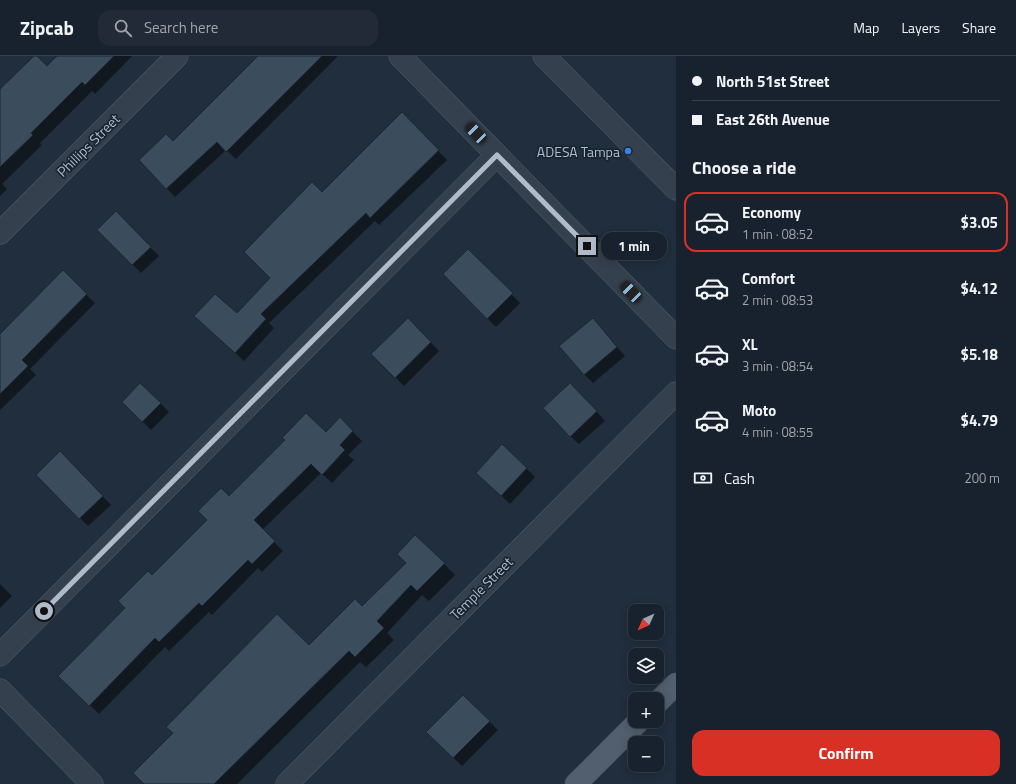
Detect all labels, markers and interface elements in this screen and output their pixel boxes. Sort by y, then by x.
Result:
search box [98,10,378,46]
text: Zipcab [20,13,74,42]
text: Search here [144,16,218,39]
icon: search [112,17,134,39]
text: Map [853,17,879,38]
text: Layers [901,17,940,38]
text: Share [962,17,996,38]
text: North 51st Street [716,70,829,93]
text: East 26th Avenue [716,108,830,131]
street label: Phillips Street [52,109,124,181]
car [463,120,489,146]
place label: ADESA Tampa [537,141,620,162]
marker: ADESA Tampa [623,146,633,156]
text: Choose a ride [692,154,796,181]
text: Economy [742,201,801,224]
icon: car [694,204,730,240]
text: $3.05 [961,211,998,234]
text: 1 min · 08:52 [742,224,813,244]
callout: 1 min [601,232,667,260]
text: 1 min [618,236,650,256]
route end [578,237,596,255]
text: Comfort [742,267,795,290]
icon: car [694,270,730,306]
text: $4.12 [961,277,998,300]
car [618,279,644,305]
text: 2 min · 08:53 [742,290,813,310]
text: XL [742,333,758,356]
icon: car [694,336,730,372]
text: $5.18 [961,343,998,366]
text: 3 min · 08:54 [742,356,813,376]
text: Moto [742,399,776,422]
icon: car [694,402,730,438]
text: $4.79 [961,409,998,432]
text: 4 min · 08:55 [742,422,813,442]
icon: cash [692,467,714,489]
text: Cash [724,467,755,490]
text: 200 m [964,468,1000,488]
street label: Temple Street [445,552,517,624]
route start [35,602,53,620]
north arrow [628,604,664,640]
map controls [628,604,664,772]
button: layers [628,648,664,684]
button: + [628,692,664,728]
button: Confirm [692,730,1000,776]
button: − [628,736,664,772]

